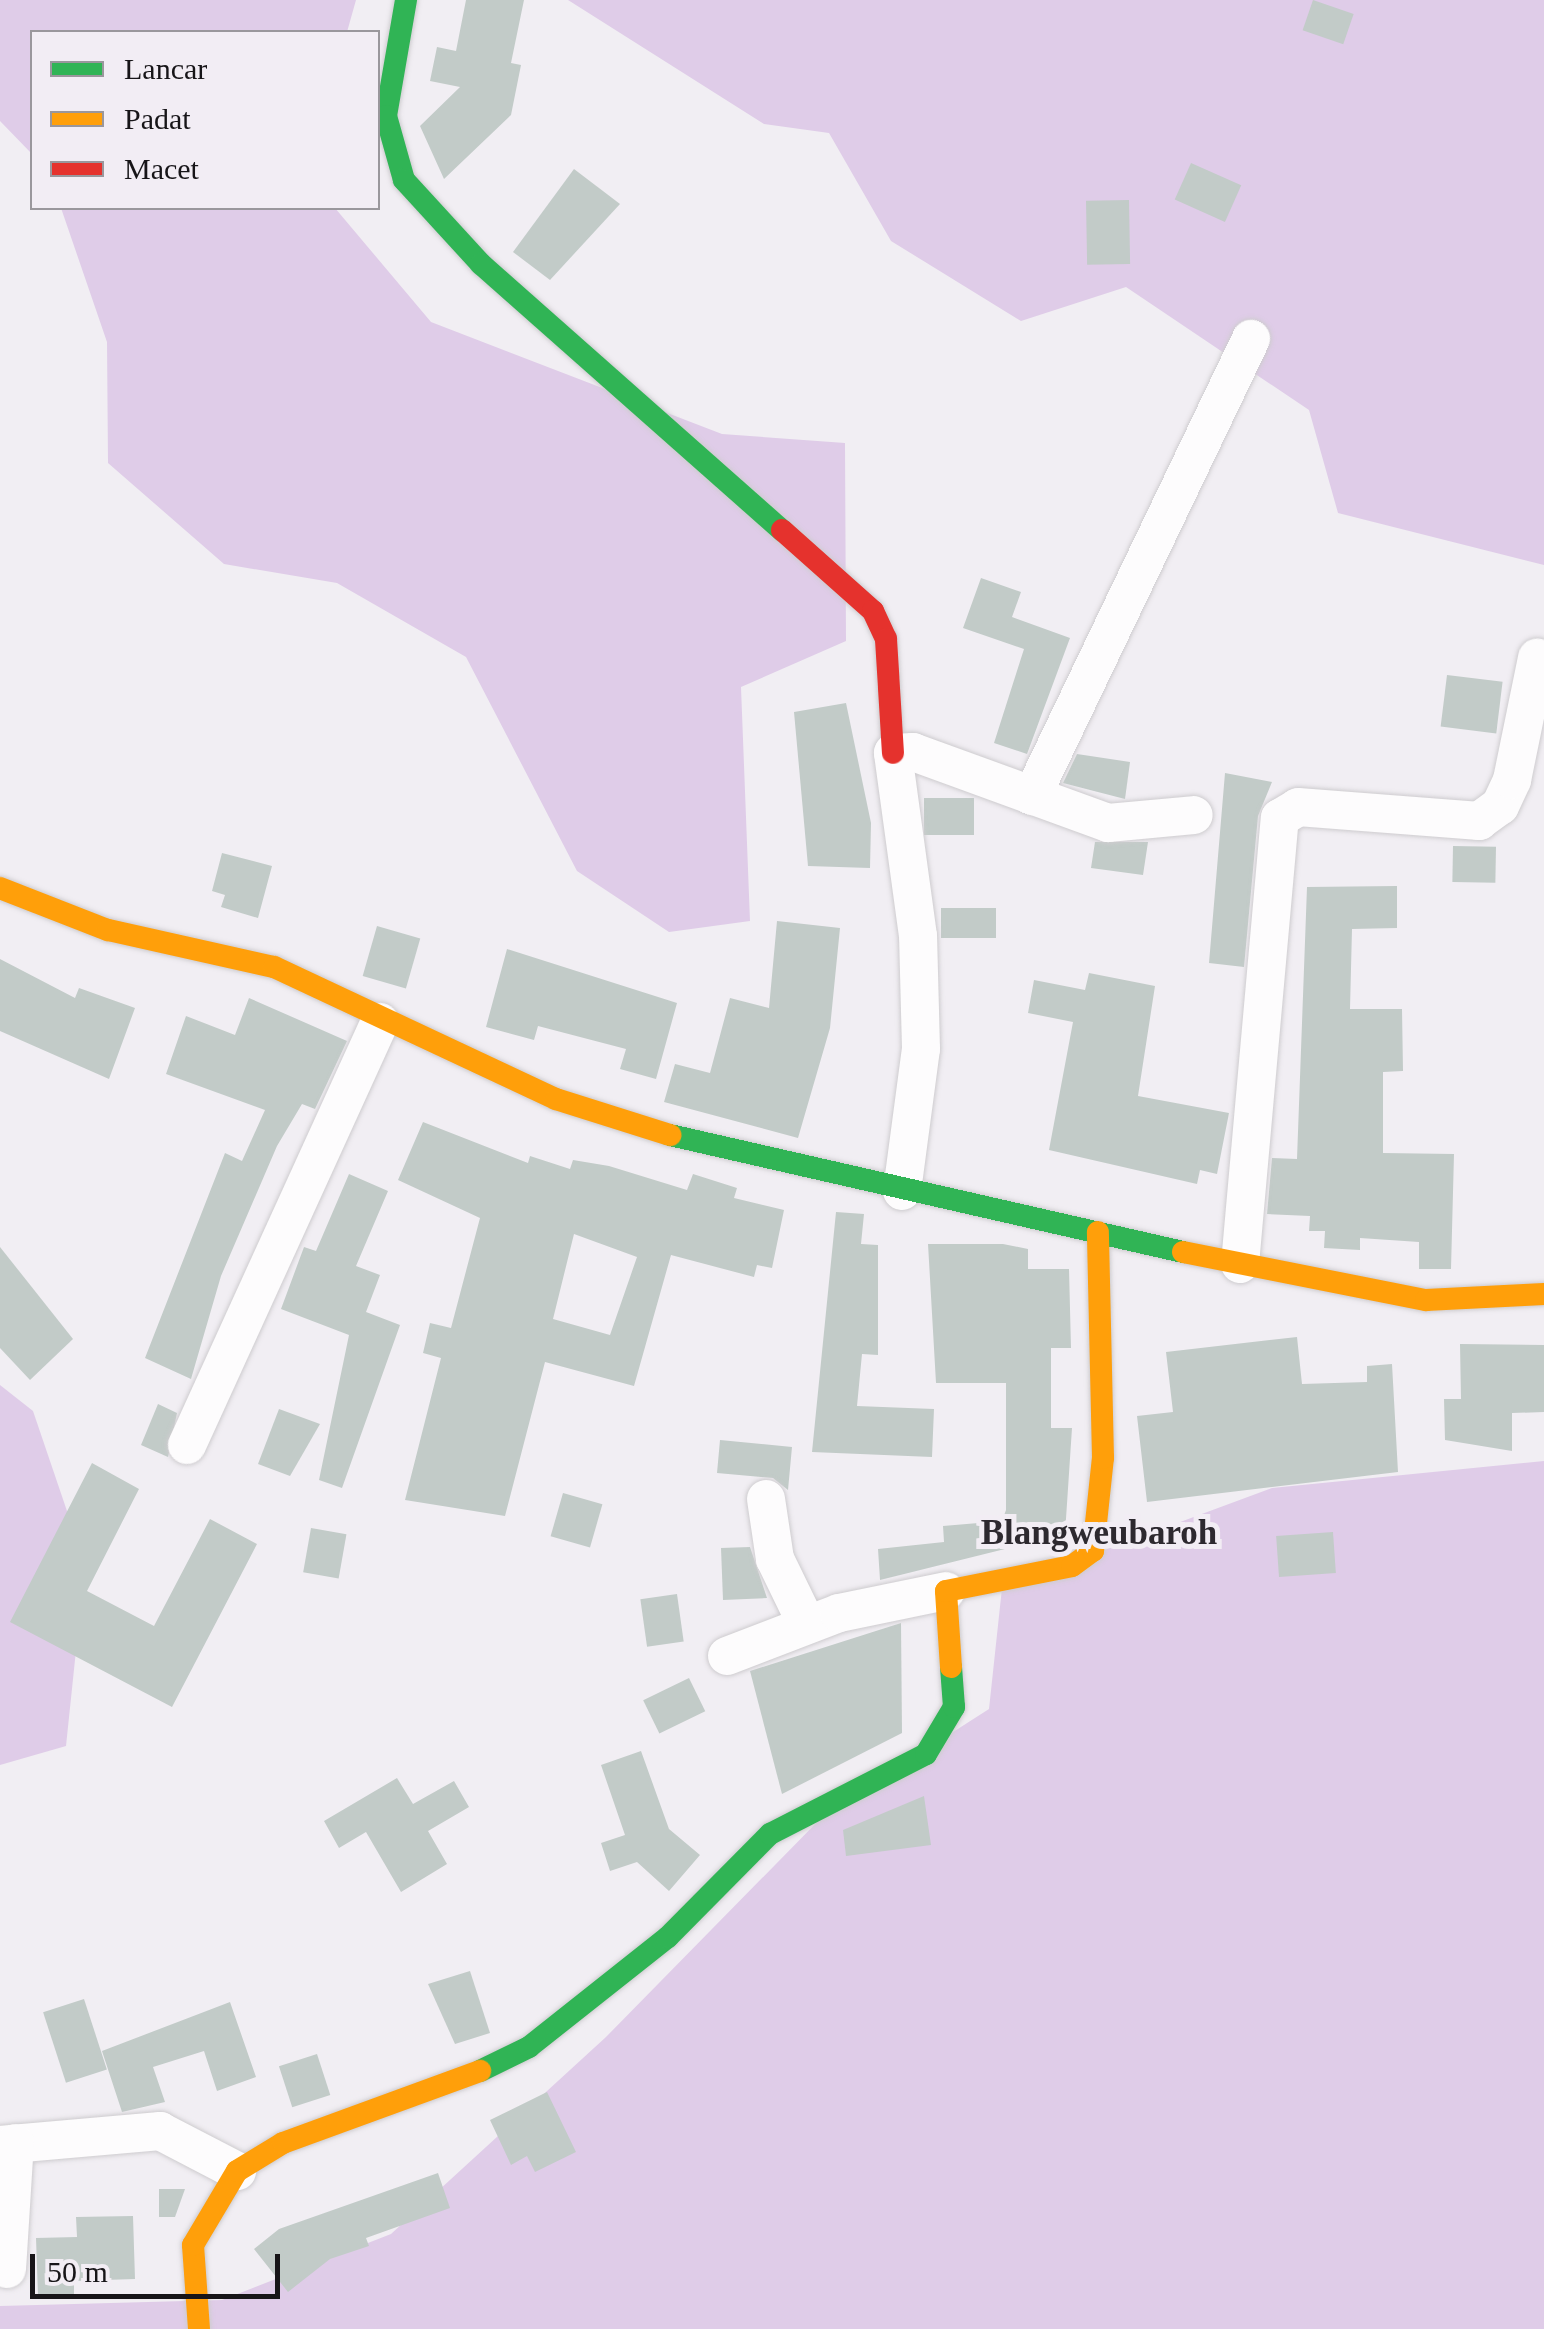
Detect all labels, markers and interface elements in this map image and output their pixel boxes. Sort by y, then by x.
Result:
legend [30,30,380,210]
text: Lancar [124,52,207,85]
text: Padat [124,102,191,135]
text: Macet [124,152,199,185]
district label: Blangweubaroh [981,1512,1217,1554]
scale bar [35,2234,285,2296]
text: 50 m [47,2255,108,2288]

